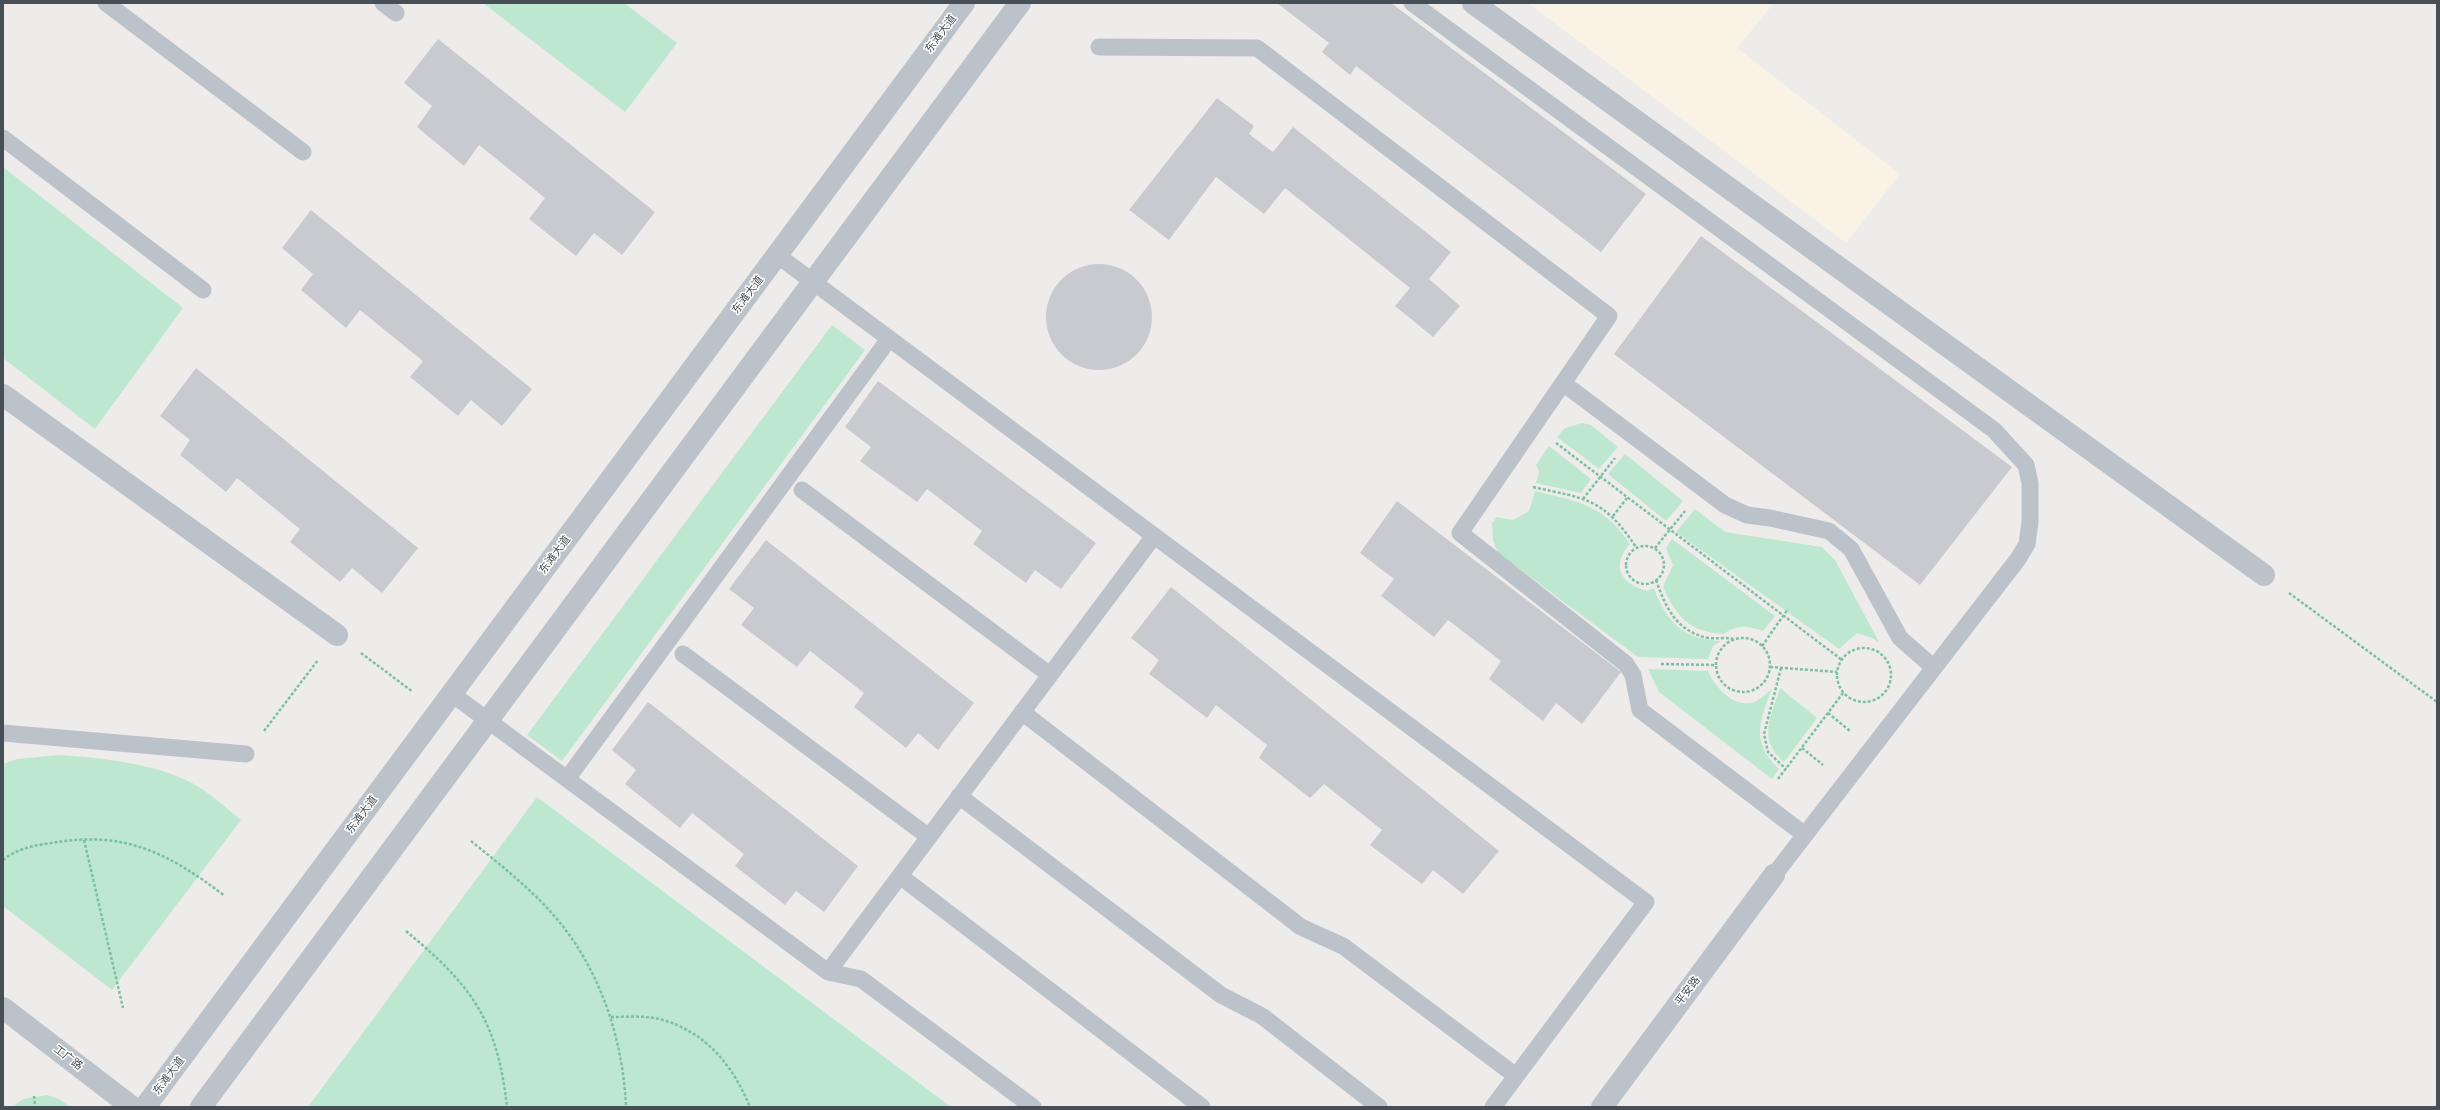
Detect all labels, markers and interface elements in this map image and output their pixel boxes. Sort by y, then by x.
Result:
street label: 东滩大道 [922,12,960,56]
street label: 东滩大道 [729,273,767,317]
street label: 东滩大道 [536,533,574,577]
street label: 东滩大道 [343,793,381,837]
street label: 平安路 [1673,974,1703,1008]
street label: 工广路 [51,1043,85,1073]
street label: 东滩大道 [150,1054,188,1098]

